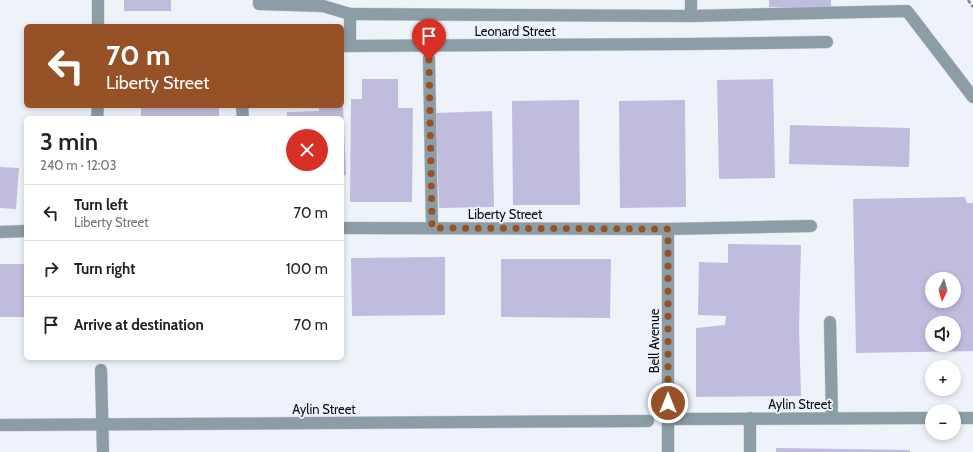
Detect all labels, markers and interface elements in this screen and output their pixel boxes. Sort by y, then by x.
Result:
pin [412,19,446,60]
street label: Leonard Street [474,23,556,39]
icon: arrive [418,25,440,47]
text: 70 m [106,38,170,72]
icon: left [40,40,92,92]
text: Liberty Street [106,72,209,94]
text: 3 min [40,127,98,156]
button: close [286,129,328,171]
text: 240 m · 12:03 [40,157,117,173]
text: Turn left [74,196,128,214]
icon: left [40,202,62,224]
text: 70 m [294,204,328,222]
street label: Liberty Street [468,206,543,222]
text: Liberty Street [74,214,149,230]
icon: right [40,258,62,280]
text: Turn right [74,260,135,278]
text: 100 m [286,260,328,278]
north arrow [925,272,961,308]
map controls [925,272,961,440]
street label: Bell Avenue [646,308,662,373]
icon: arrive [40,314,62,336]
text: Arrive at destination [74,316,204,334]
text: 70 m [294,316,328,334]
button: sound [925,316,961,352]
button: + [925,360,961,396]
position arrow [647,382,689,424]
street label: Aylin Street [768,396,832,412]
street label: Aylin Street [292,401,356,417]
button: − [925,404,961,440]

